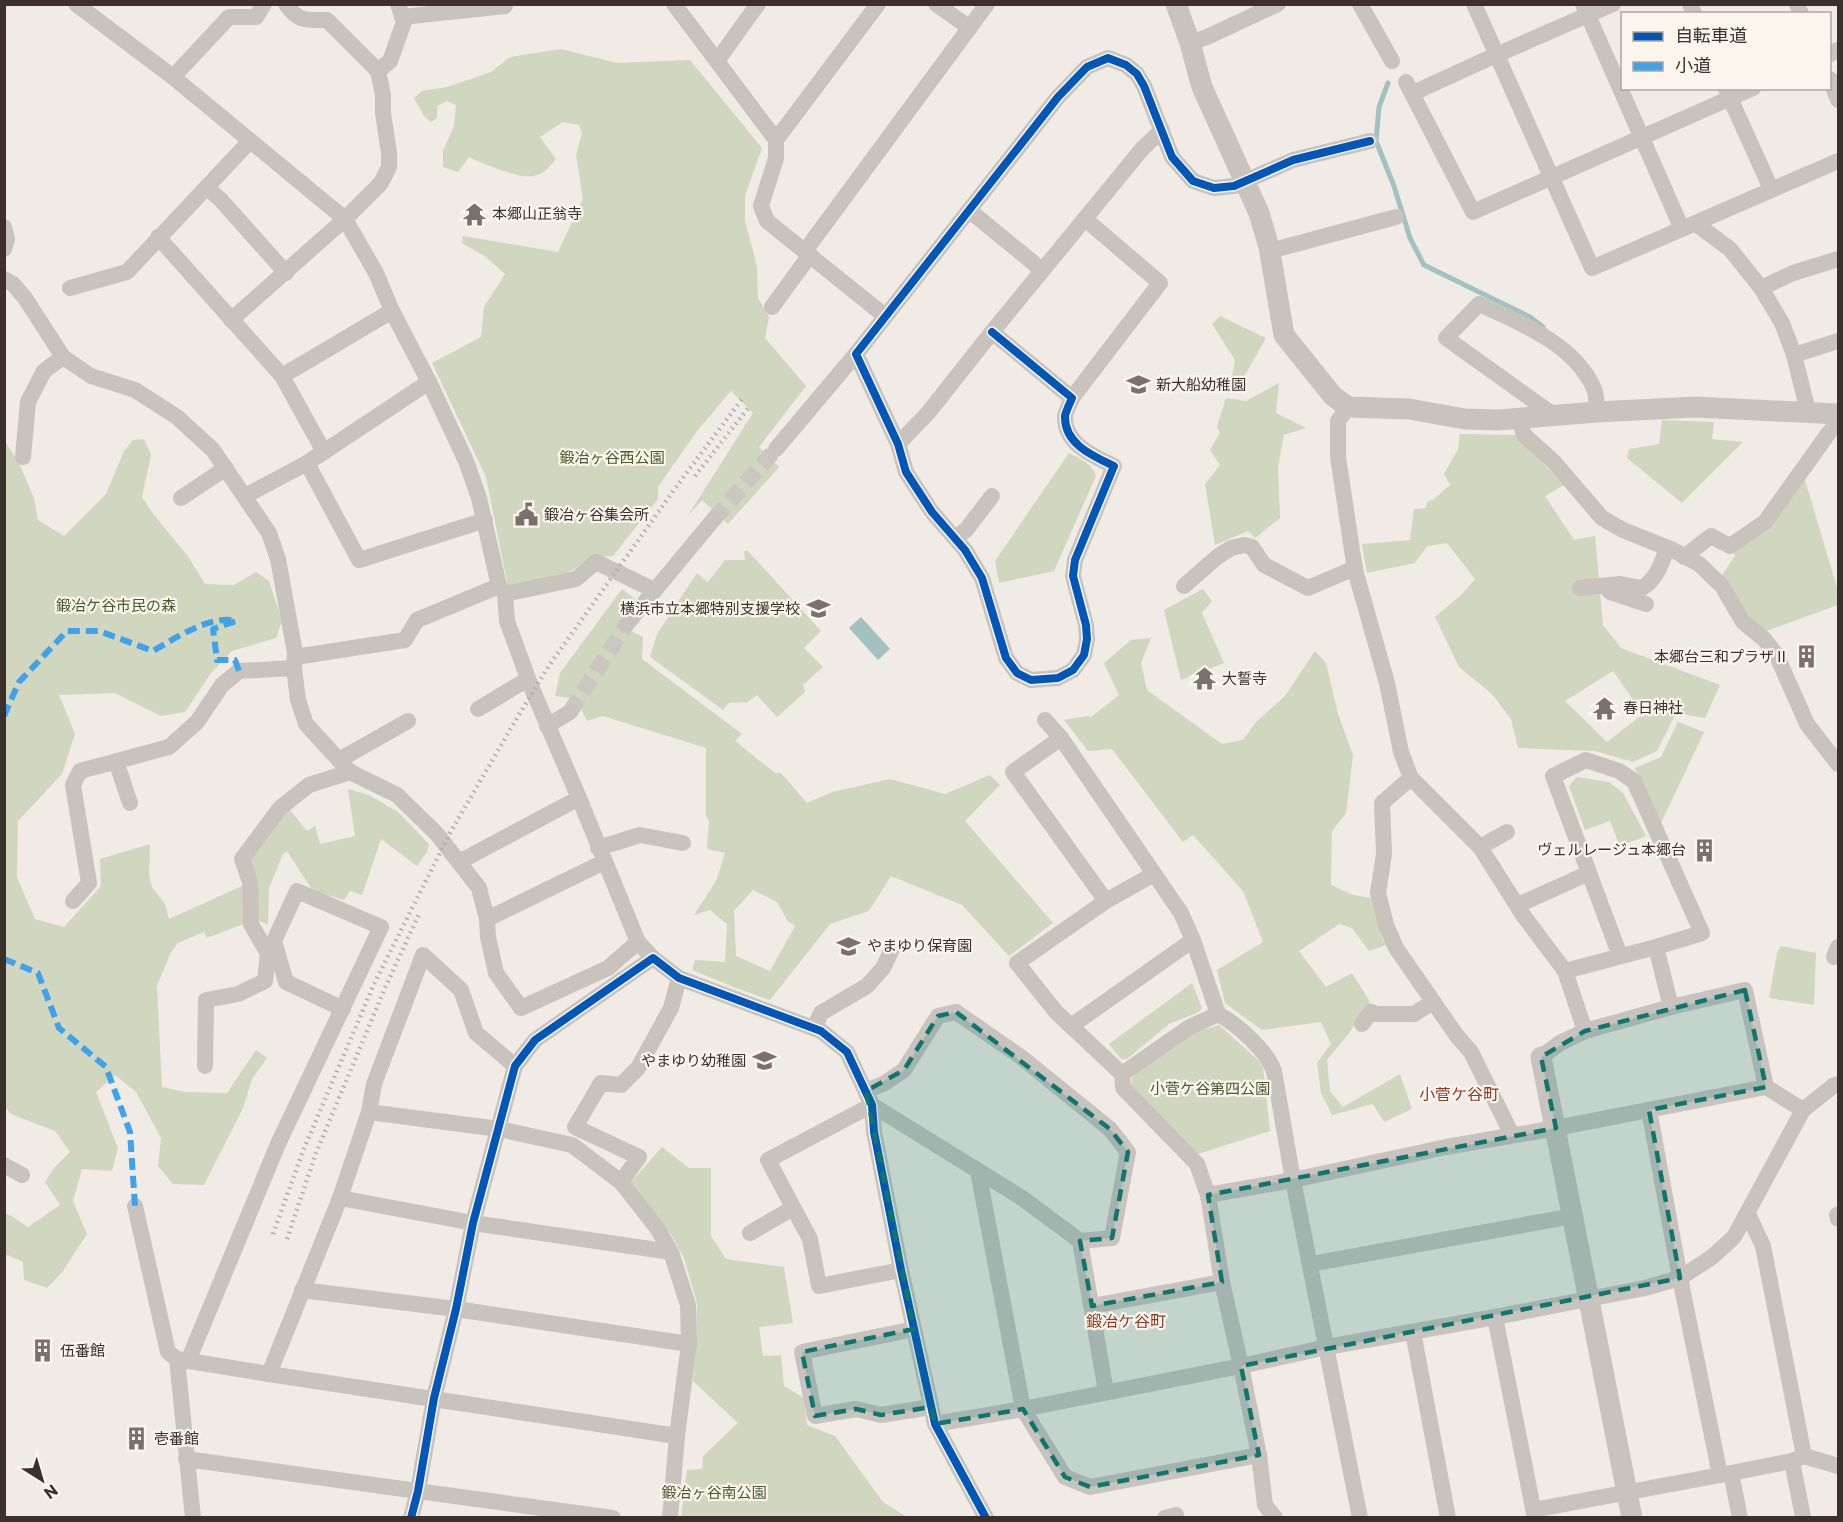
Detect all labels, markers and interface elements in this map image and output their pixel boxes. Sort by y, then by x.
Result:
legend [1621,12,1831,90]
text: 自転車道 [1675,24,1747,46]
text: 小道 [1675,54,1711,76]
temple icon: 本郷山正翁寺 [461,201,487,227]
place label: 本郷山正翁寺 [492,204,582,222]
school or university icon: 新大船幼稚園 [1125,372,1151,398]
place label: 新大船幼稚園 [1156,375,1246,393]
park label: 鍛冶ヶ谷西公園 [559,448,665,466]
public building icon: 鍛冶ヶ谷集会所 [513,502,539,528]
place label: 鍛冶ヶ谷集会所 [544,505,649,523]
park label: 鍛冶ケ谷市民の森 [56,596,176,614]
school or university icon: 横浜市立本郷特別支援学校 [805,596,831,622]
place label: 横浜市立本郷特別支援学校 [620,599,800,617]
building icon: 本郷台三和プラザⅡ [1794,644,1820,670]
place label: 本郷台三和プラザⅡ [1654,647,1789,665]
temple icon: 大誓寺 [1191,666,1217,692]
place label: 大誓寺 [1222,669,1267,687]
temple icon: 春日神社 [1592,695,1618,721]
place label: 春日神社 [1623,698,1683,716]
building icon: ヴェルレージュ本郷台 [1691,837,1717,863]
place label: ヴェルレージュ本郷台 [1537,840,1686,858]
school or university icon: やまゆり保育園 [836,933,862,959]
place label: やまゆり保育園 [867,936,972,954]
school or university icon: やまゆり幼稚園 [751,1048,777,1074]
place label: やまゆり幼稚園 [641,1051,746,1069]
park label: 小菅ケ谷第四公園 [1150,1079,1270,1097]
district label: 小菅ケ谷町 [1419,1084,1499,1103]
district label: 鍛冶ケ谷町 [1086,1311,1166,1330]
building icon: 伍番館 [29,1338,55,1364]
place label: 伍番館 [60,1341,105,1359]
building icon: 壱番館 [123,1426,149,1452]
place label: 壱番館 [154,1429,199,1447]
north arrow [12,1450,72,1510]
text: N [41,1481,62,1504]
park label: 鍛冶ヶ谷南公園 [661,1483,767,1501]

